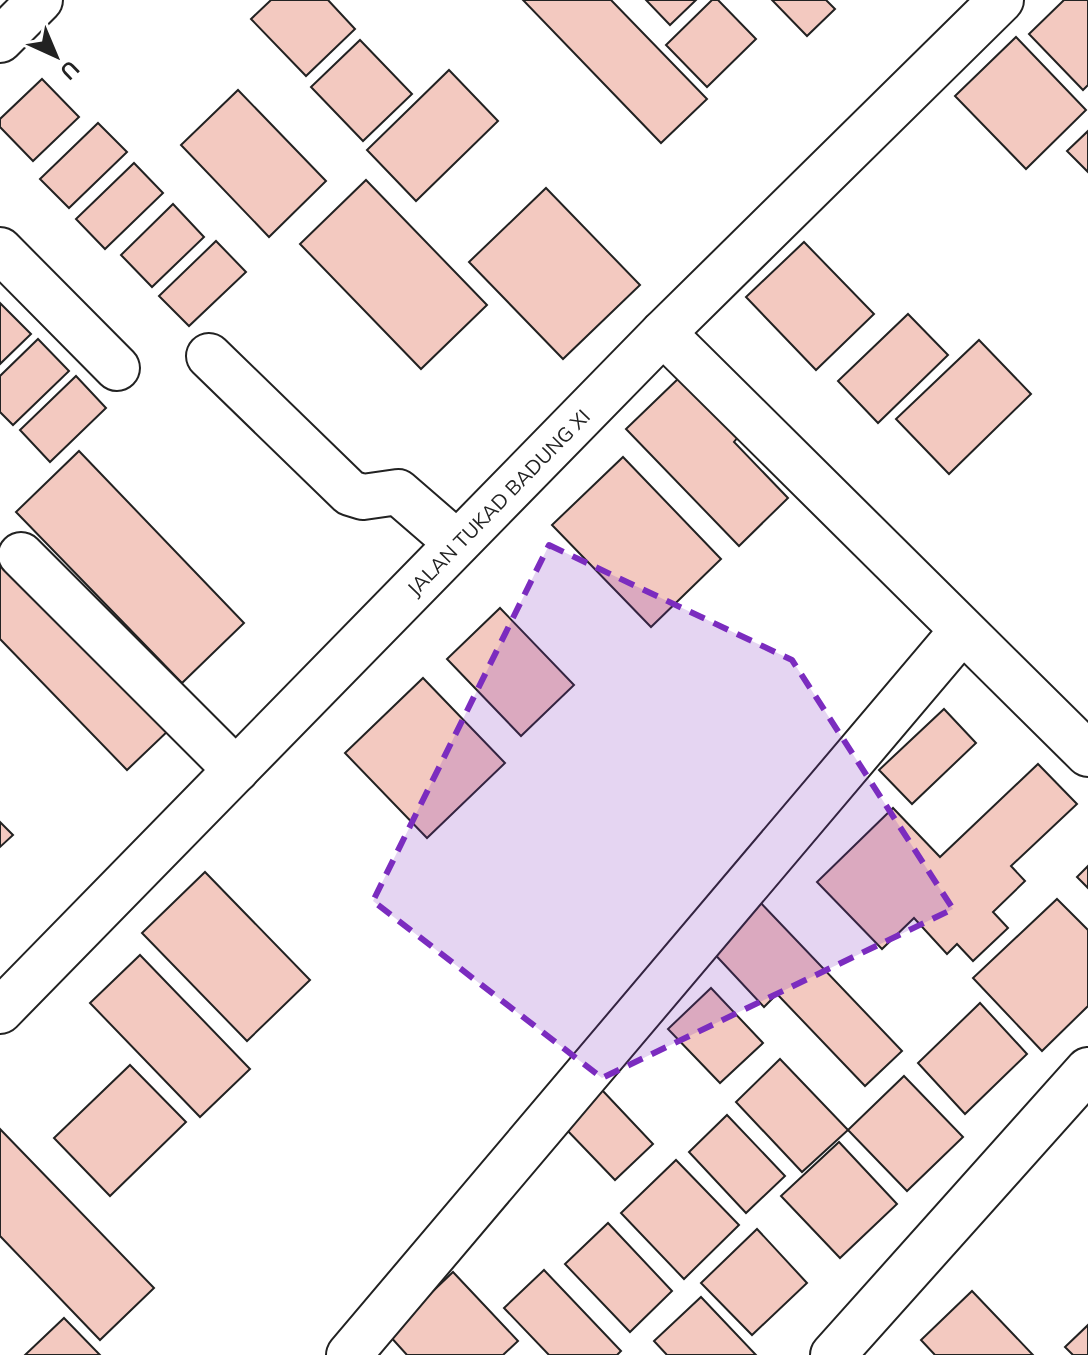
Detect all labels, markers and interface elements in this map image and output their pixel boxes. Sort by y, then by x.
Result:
north arrow [16,16,96,96]
text: U [54,55,85,86]
street label: JALAN TUKAD BADUNG XI [401,403,595,600]

